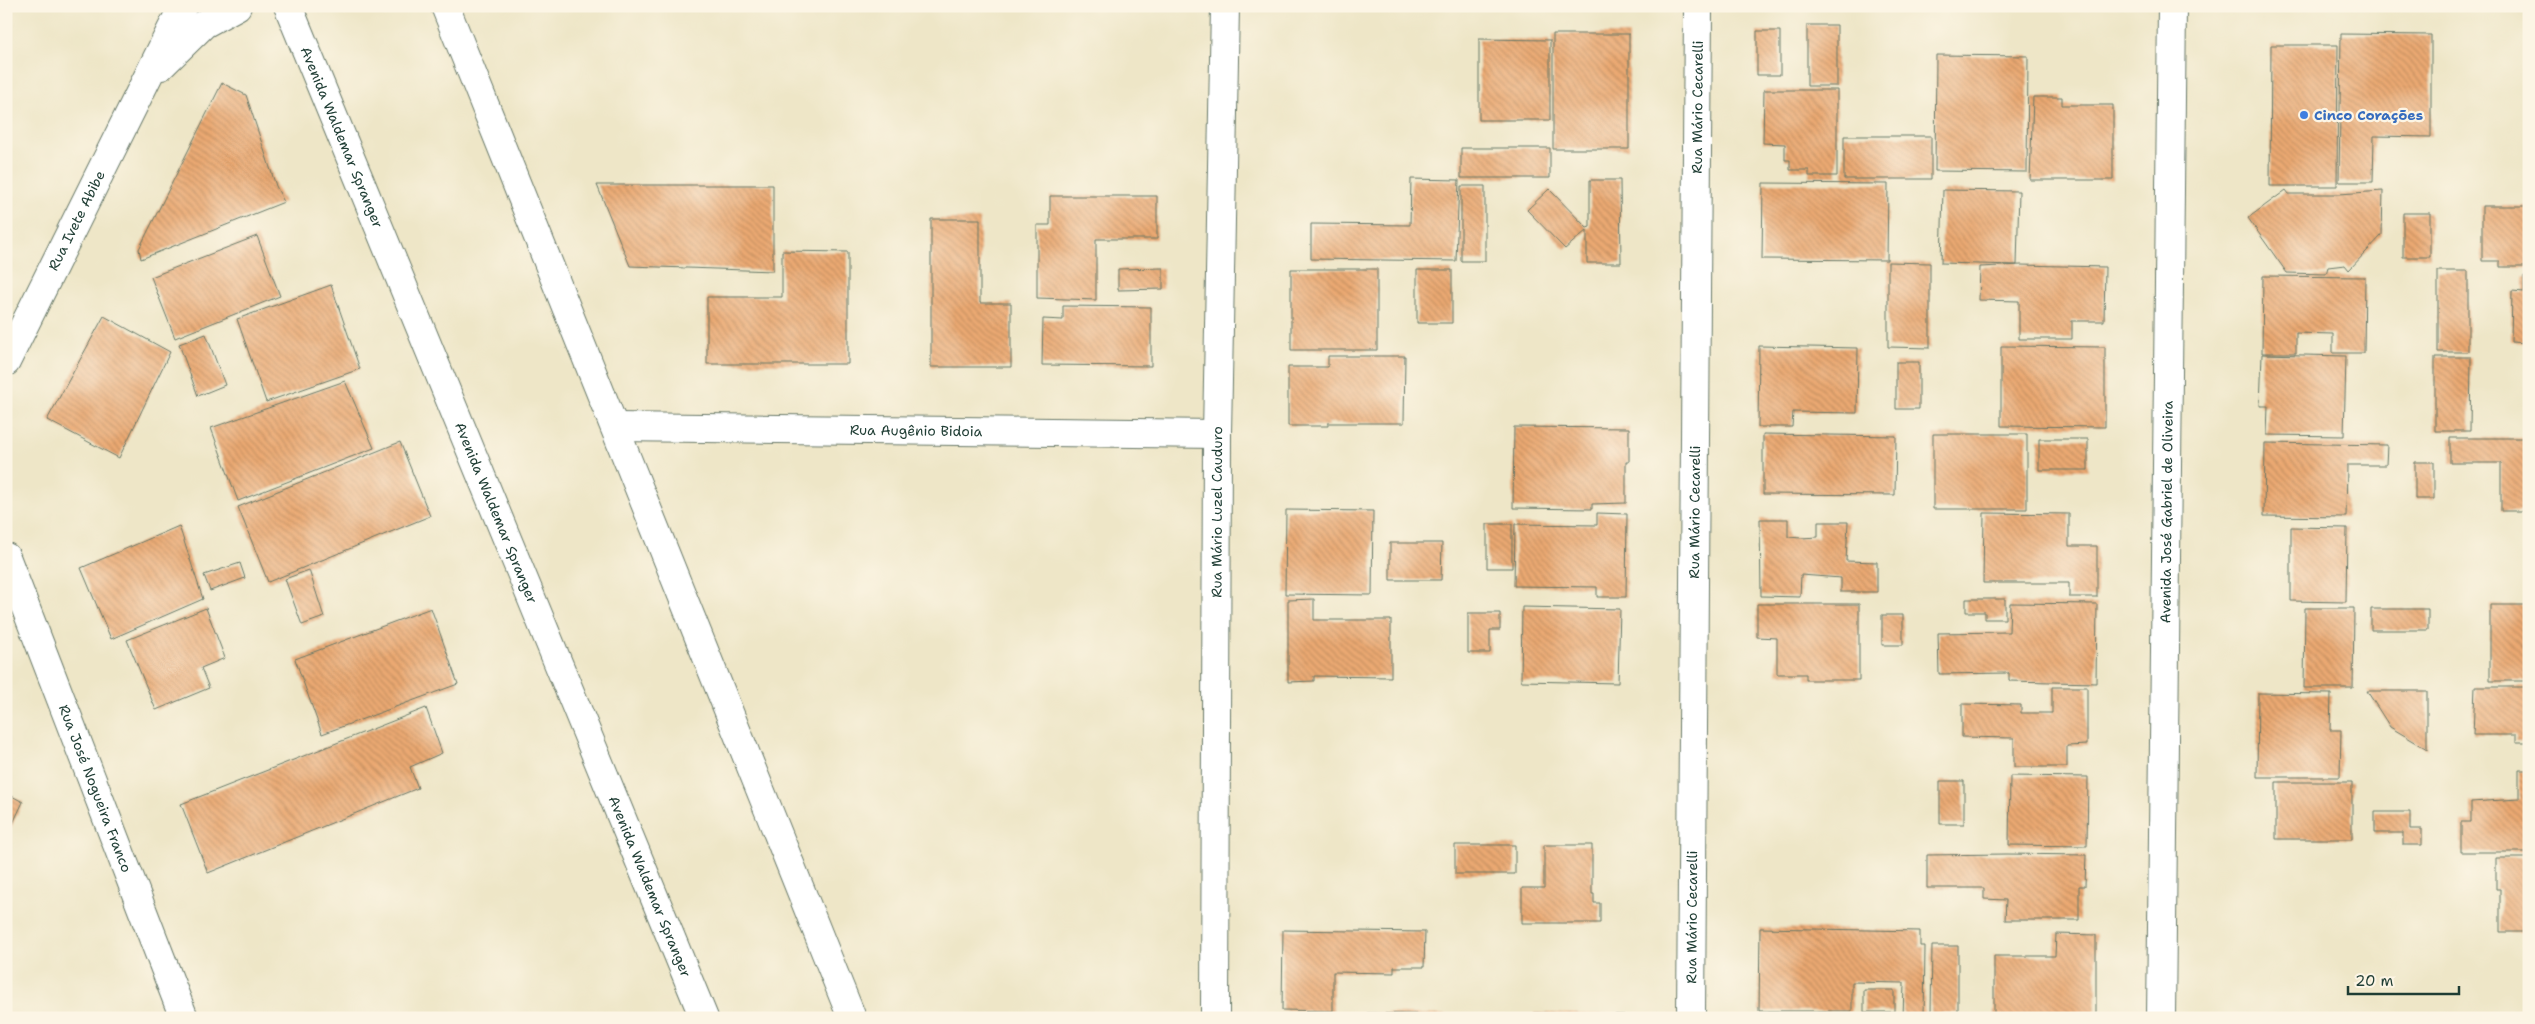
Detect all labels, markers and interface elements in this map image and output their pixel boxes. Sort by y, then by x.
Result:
street label: Rua Mário Cecarelli [1688,40,1707,174]
street label: Avenida Waldemar Spranger [297,44,387,231]
place label: Cinco Corações [2314,106,2423,124]
marker: Cinco Corações [2298,109,2310,121]
street label: Rua Ivete Abibe [44,167,109,274]
street label: Avenida José Gabriel de Oliveira [2156,400,2177,623]
street label: Avenida Waldemar Spranger [451,419,542,607]
street label: Rua Augênio Bidoia [850,421,983,440]
street label: Rua Mário Luzel Cauduro [1207,426,1226,598]
street label: Rua Mário Cecarelli [1685,445,1704,579]
street label: Rua José Nogueira Franco [55,702,136,875]
street label: Avenida Waldemar Spranger [605,793,695,980]
street label: Rua Mário Cecarelli [1682,850,1701,984]
scale bar [2348,964,2459,996]
text: 20 m [2355,971,2394,991]

